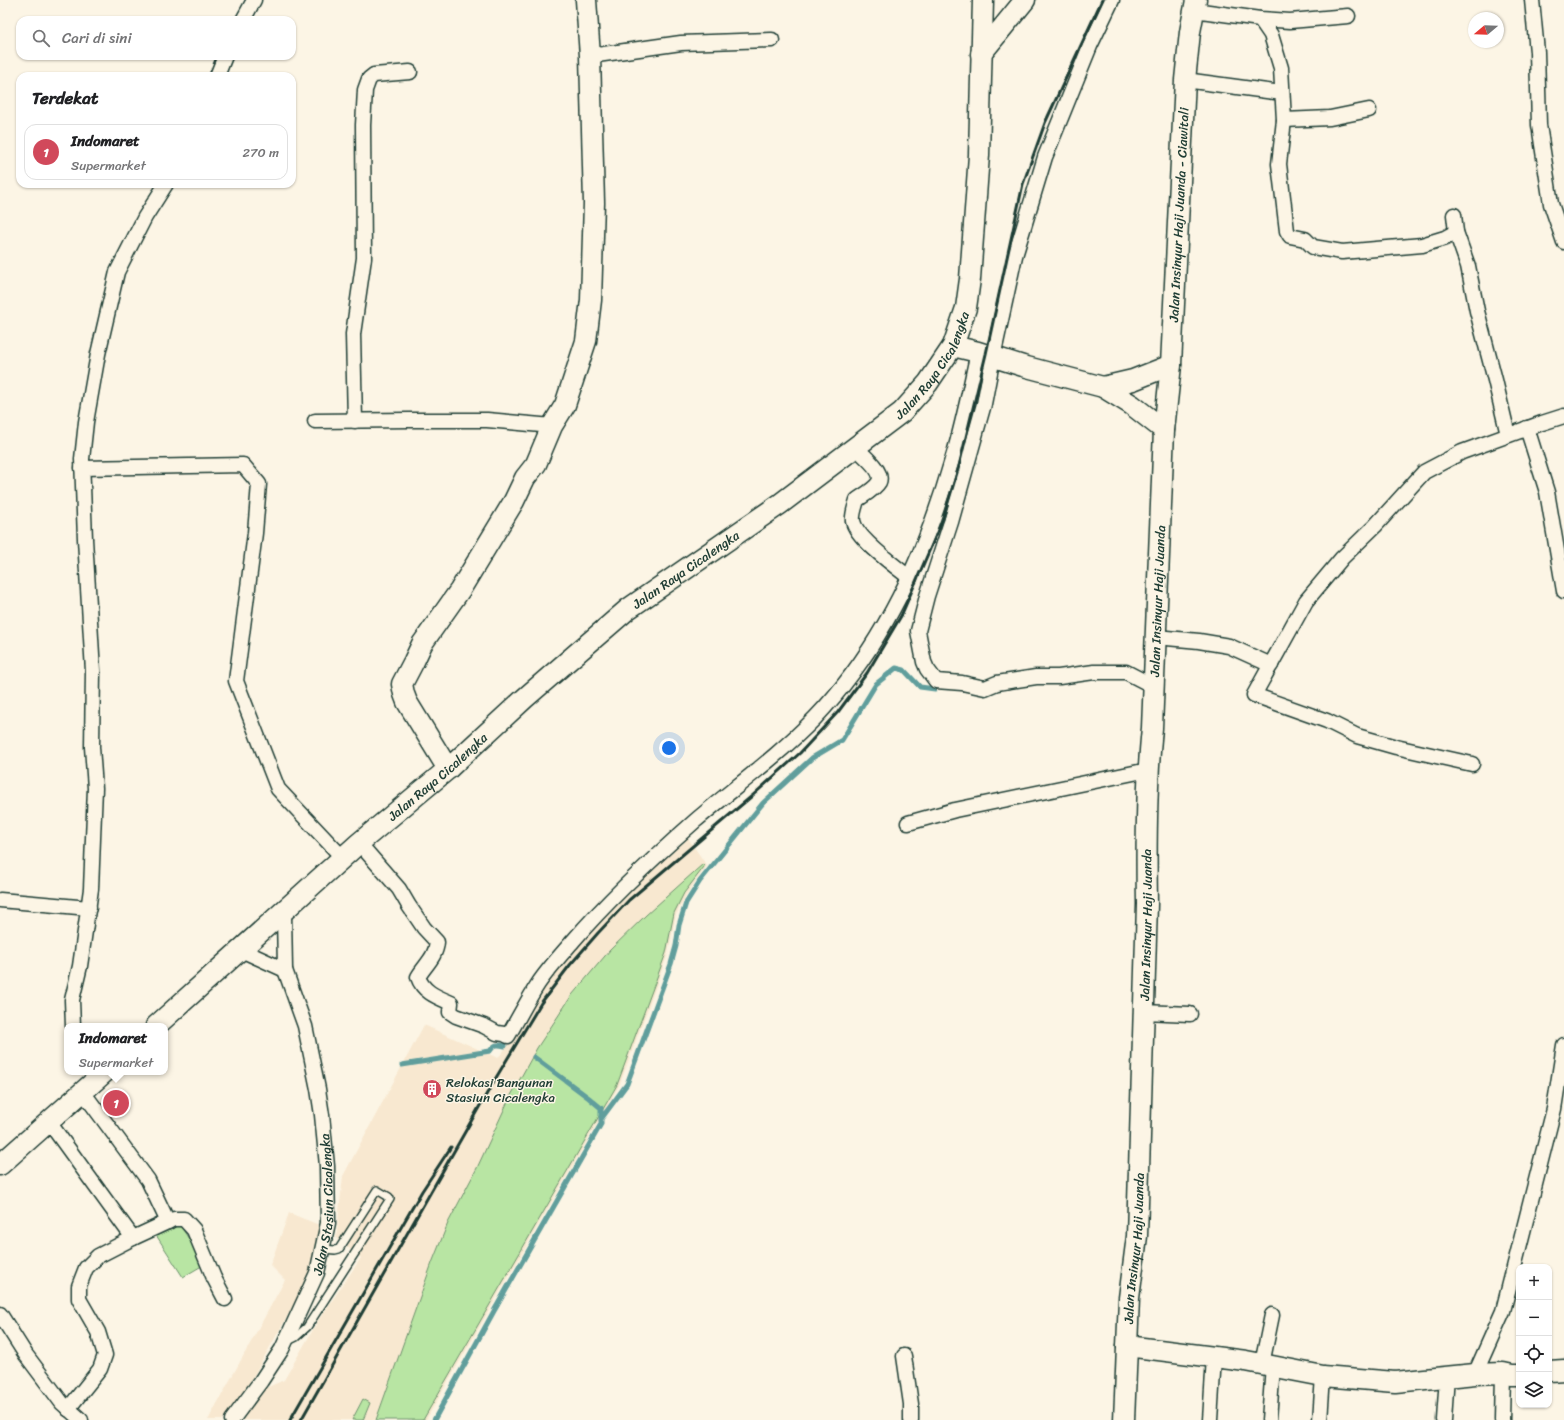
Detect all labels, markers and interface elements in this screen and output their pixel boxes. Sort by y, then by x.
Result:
north arrow [1468,12,1504,48]
search box [16,16,296,60]
text: Cari di sini [62,25,132,51]
icon: search [30,27,52,49]
text: Terdekat [32,83,98,113]
street label: Jalan Insinyur Haji Juanda - Ciawitali [1162,107,1196,324]
text: Indomaret [71,128,140,154]
text: 1 [43,141,49,164]
text: 270 m [242,141,279,164]
text: Supermarket [71,154,146,177]
street label: Jalan Raya Cicalengka [889,308,976,426]
street label: Jalan Raya Cicalengka [627,524,745,615]
street label: Jalan Insinyur Haji Juanda [1143,524,1172,678]
street label: Jalan Raya Cicalengka [382,727,493,828]
your location [659,738,679,758]
street label: Jalan Insinyur Haji Juanda [1133,849,1159,1002]
popup [64,1023,168,1075]
text: Indomaret [79,1025,147,1051]
text: Supermarket [79,1051,153,1074]
place label: Relokasi Bangunan Stasiun Cicalengka [446,1071,556,1109]
building icon: Relokasi Bangunan Stasiun Cicalengka [421,1078,443,1100]
pin: 1 [103,1088,129,1118]
street label: Jalan Stasiun Cicalengka [306,1132,340,1278]
street label: Jalan Insinyur Haji Juanda [1117,1172,1151,1325]
map controls [1516,1264,1552,1408]
button: + [1516,1264,1552,1300]
button: − [1516,1300,1552,1336]
button: locate [1516,1336,1552,1372]
button: layers [1516,1372,1552,1408]

